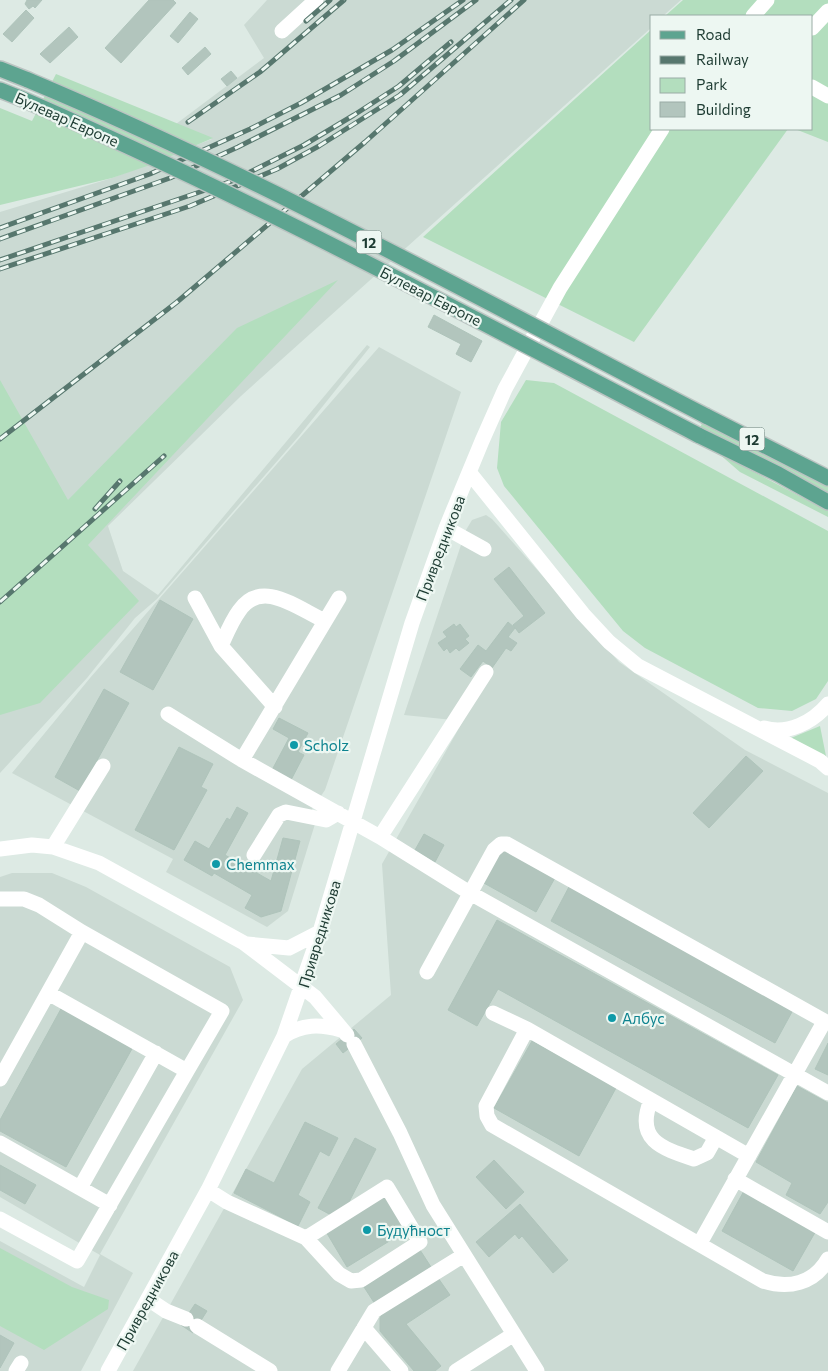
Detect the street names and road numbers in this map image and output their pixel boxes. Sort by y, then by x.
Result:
street label: Булевар Европе [12,88,122,150]
road number: 12 [356,230,382,253]
street label: Булевар Европе [377,263,485,329]
road number: 12 [740,428,764,450]
street label: Привредникова [412,493,468,603]
street label: Привредникова [294,878,344,990]
street label: Привредникова [112,1247,182,1353]

